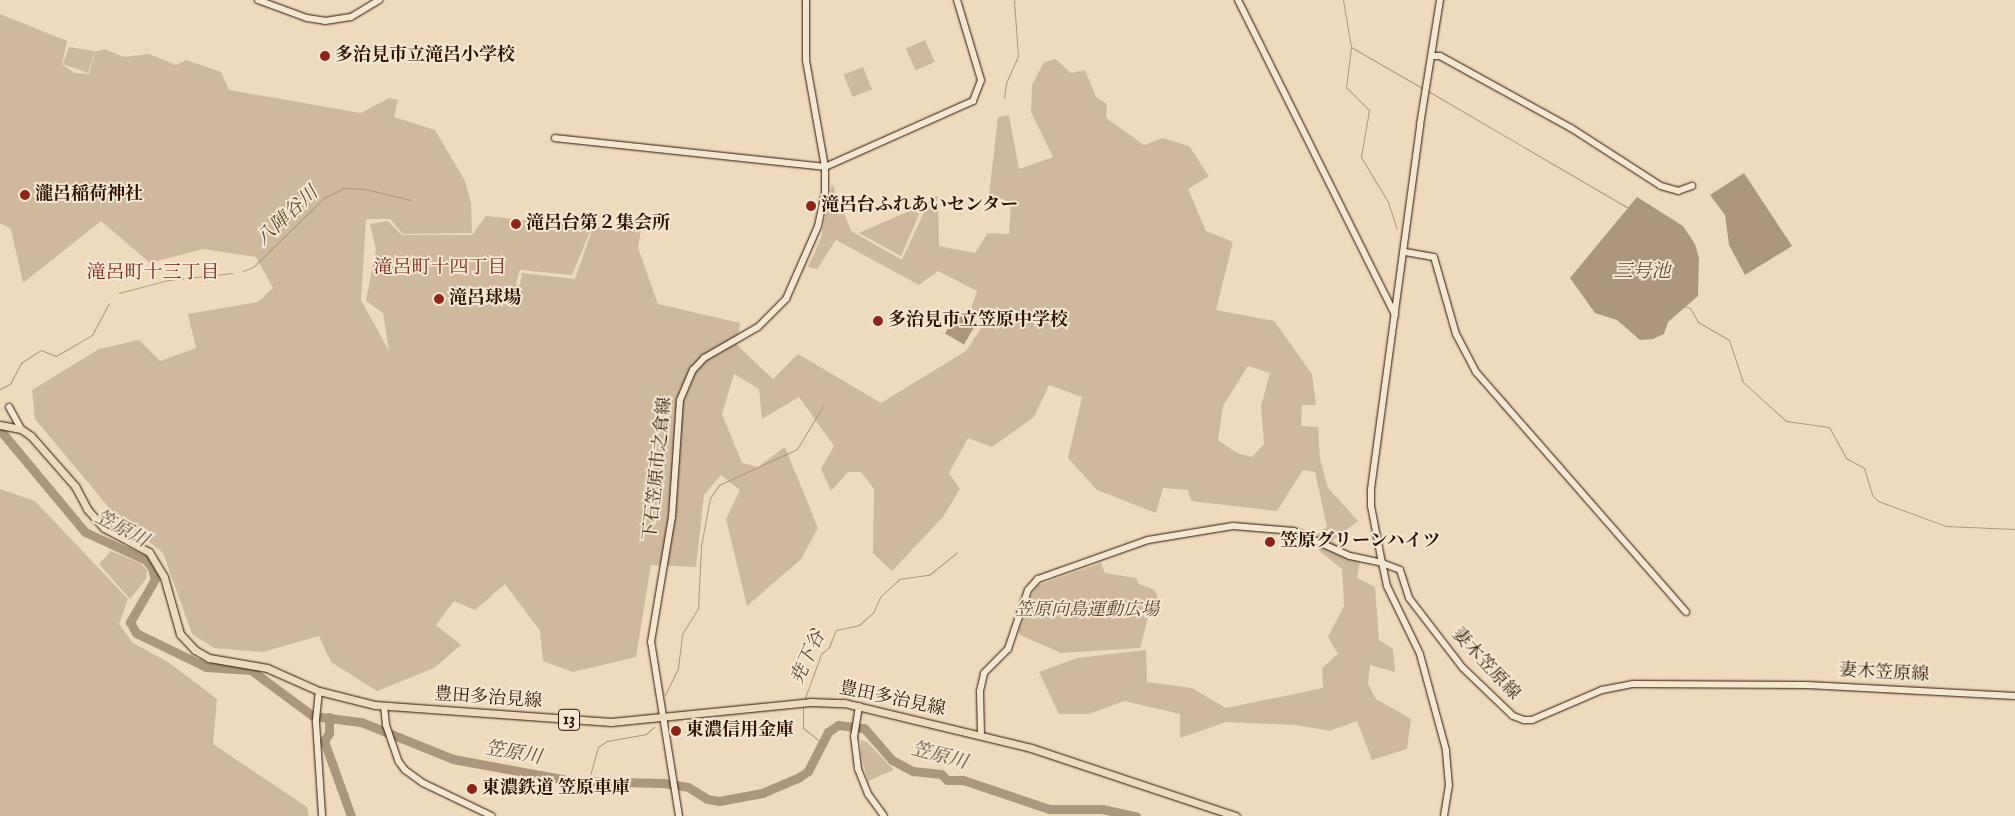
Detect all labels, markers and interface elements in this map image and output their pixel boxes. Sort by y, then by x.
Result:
place label: 多治見市立滝呂小学校 [335,45,515,67]
marker: 多治見市立滝呂小学校 [319,50,331,62]
water label: 八陣谷川 [252,183,324,251]
place label: 瀧呂稲荷神社 [35,184,143,206]
marker: 瀧呂稲荷神社 [19,189,31,201]
place label: 滝呂台ふれあいセンター [821,195,1019,217]
marker: 滝呂台ふれあいセンター [805,200,817,212]
place label: 滝呂台第２集会所 [526,213,670,235]
marker: 滝呂台第２集会所 [510,218,522,230]
district label: 滝呂町十四丁目 [374,258,506,280]
water label: 三号池 [1614,262,1670,284]
district label: 滝呂町十三丁目 [87,263,219,285]
place label: 滝呂球場 [449,288,521,310]
marker: 滝呂球場 [433,293,445,305]
place label: 多治見市立笠原中学校 [888,310,1068,332]
marker: 多治見市立笠原中学校 [872,315,884,327]
street label: 下石笠原市之倉線 [641,396,677,542]
water label: 笠原川 [90,507,152,553]
place label: 笠原グリーンハイツ [1280,531,1442,553]
marker: 笠原グリーンハイツ [1264,536,1276,548]
park label: 笠原向島運動広場 [1015,600,1159,622]
street label: 妻木笠原線 [1446,625,1524,705]
water label: 尭下谷 [787,627,831,689]
street label: 妻木笠原線 [1838,661,1930,687]
street label: 豊田多治見線 [837,678,947,722]
street label: 豊田多治見線 [433,684,543,714]
road number: 13 [558,706,580,734]
place label: 東濃信用金庫 [686,720,794,742]
marker: 東濃信用金庫 [670,725,682,737]
water label: 笠原川 [483,738,543,770]
water label: 笠原川 [909,739,969,775]
place label: 東濃鉄道 笠原車庫 [482,778,630,800]
marker: 東濃鉄道 笠原車庫 [466,783,478,795]

